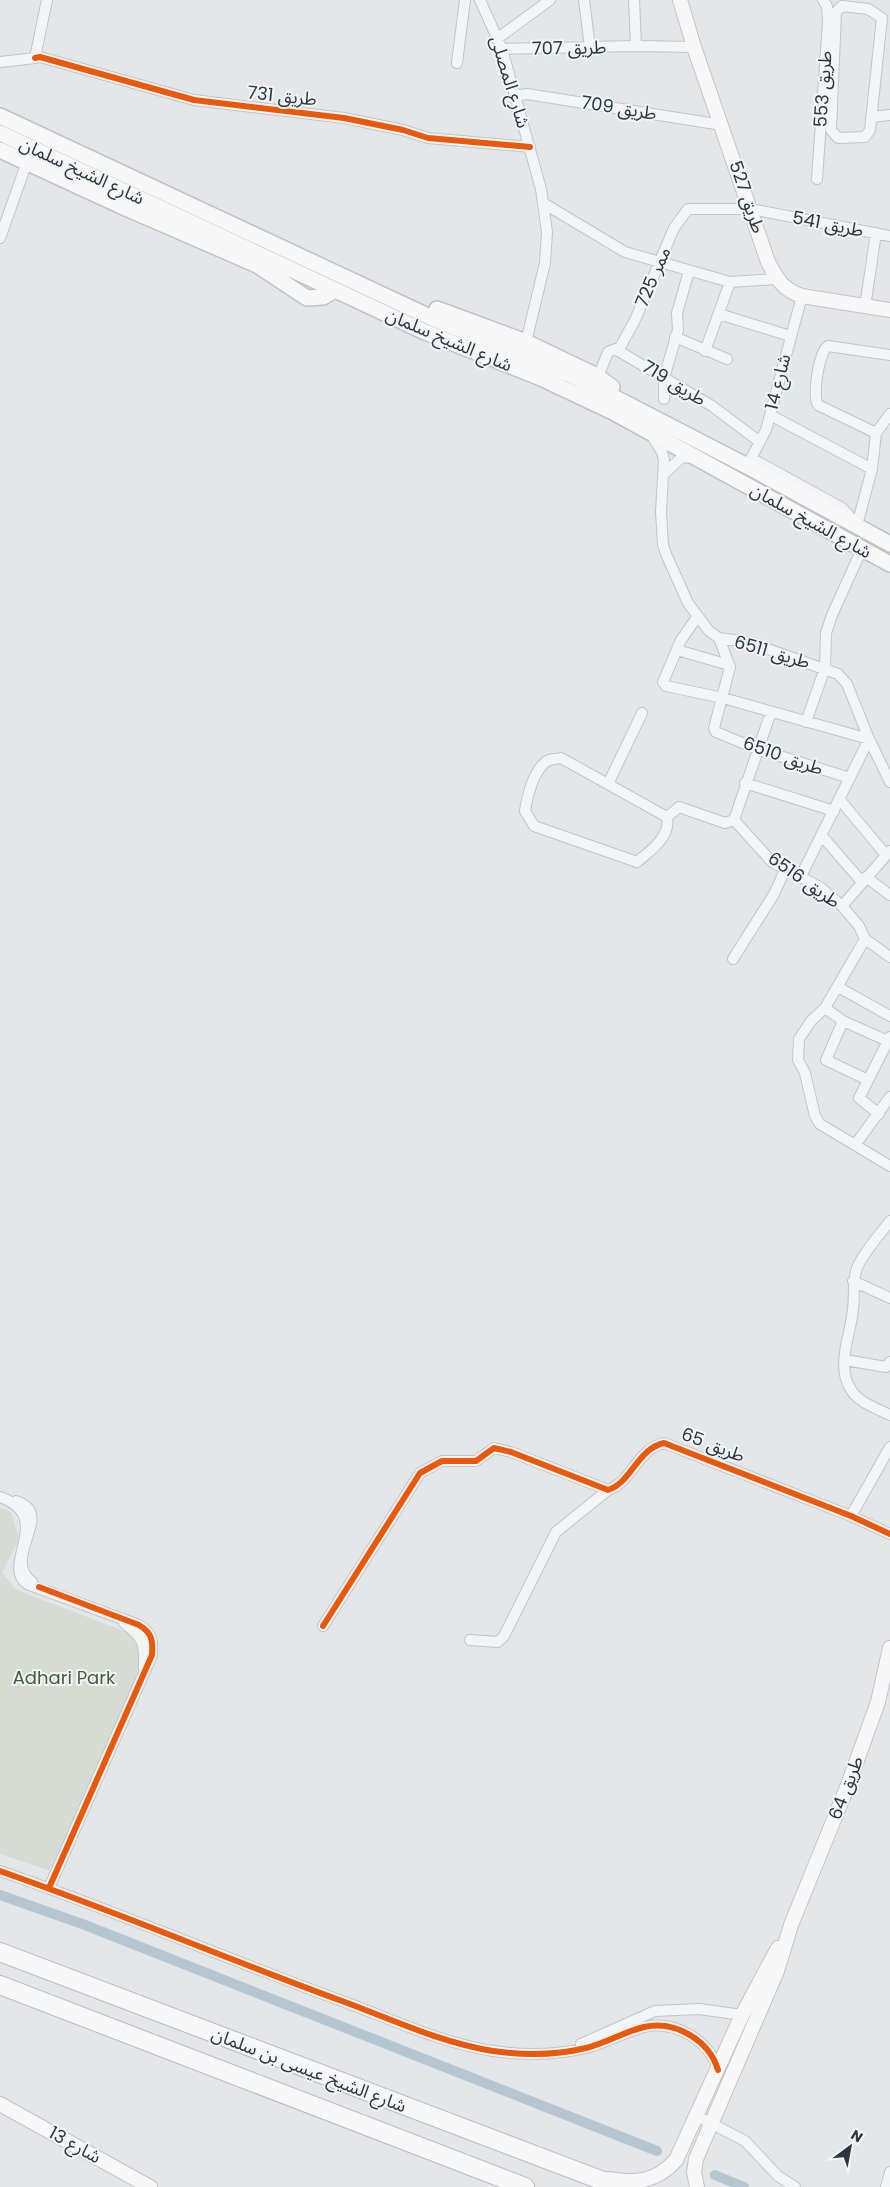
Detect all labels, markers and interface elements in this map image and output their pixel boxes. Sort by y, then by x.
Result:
street label: شارع المصلى [483,33,536,132]
street label: طريق 707 [532,34,606,61]
street label: طريق 553 [807,50,838,128]
street label: طريق 731 [246,79,318,112]
street label: طريق 709 [580,89,659,126]
street label: شارع الشيخ سلمان [15,131,149,212]
street label: طريق 527 [723,157,772,236]
street label: طريق 541 [790,204,866,243]
street label: ممر 725 [629,243,676,311]
street label: شارع الشيخ سلمان [381,302,516,379]
street label: شارع 14 [758,351,798,413]
street label: طريق 719 [638,354,711,411]
street label: شارع الشيخ سلمان [745,477,876,566]
street label: طريق 6511 [731,629,813,674]
street label: طريق 6510 [740,730,827,781]
street label: طريق 6516 [763,845,846,914]
street label: طريق 65 [678,1421,749,1468]
park label: Adhari Park [13,1665,116,1690]
street label: طريق 64 [822,1752,869,1823]
street label: شارع الشيخ عيسى بن سلمان [207,2021,410,2120]
street label: شارع 13 [44,2120,106,2171]
north arrow [825,2122,875,2172]
text: N [847,2125,867,2147]

